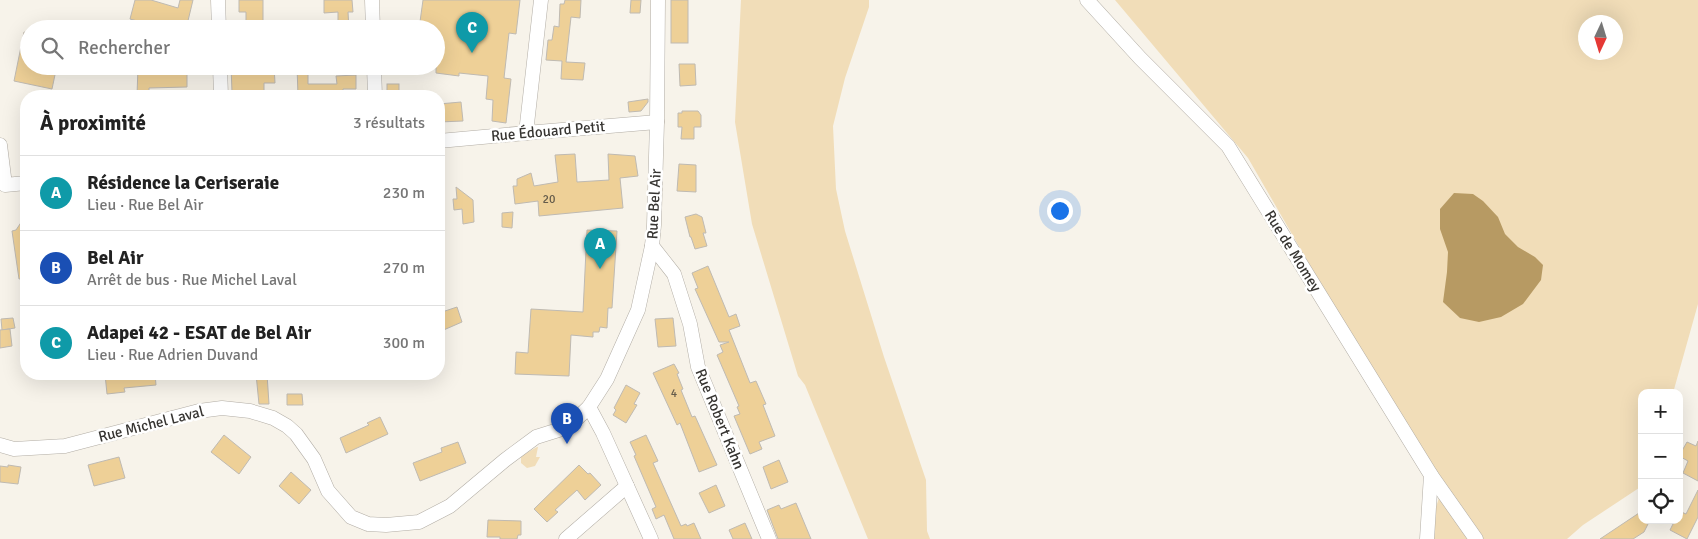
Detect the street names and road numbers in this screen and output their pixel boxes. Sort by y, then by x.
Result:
street label: Rue Édouard Petit [490,116,606,145]
street label: Rue Bel Air [643,168,665,240]
street label: Rue de Momey [1261,207,1325,295]
street label: Rue Robert Kahn [692,366,748,472]
street label: Rue Michel Laval [96,402,206,446]

